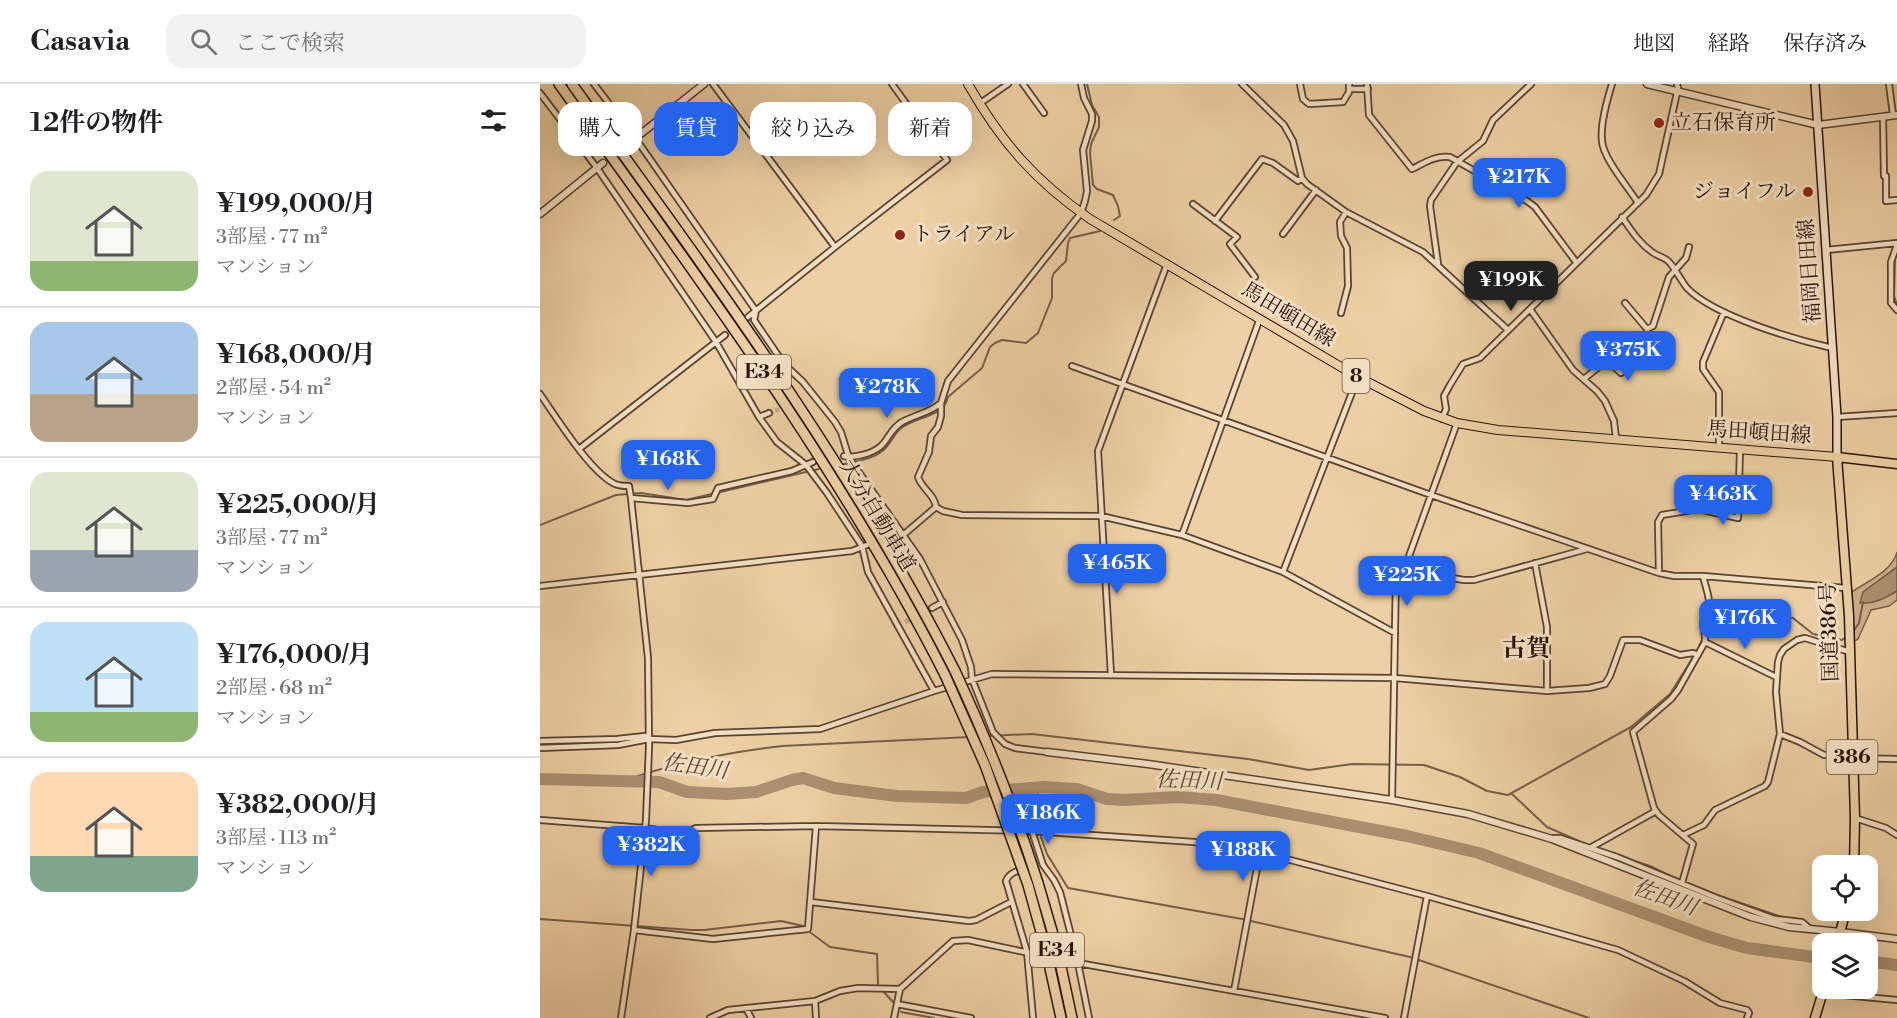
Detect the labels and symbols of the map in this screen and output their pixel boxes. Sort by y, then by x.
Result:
place label: 立石保育所 [1671,110,1776,136]
marker: 立石保育所 [1652,116,1666,130]
pin: ¥217K [1477,158,1561,209]
place label: ジョイフル [1693,179,1796,205]
marker: ジョイフル [1801,185,1815,199]
street label: 福岡日田線 [1793,218,1827,324]
place label: トライアル [912,222,1015,248]
marker: トライアル [893,228,907,242]
pin: ¥199K [1469,261,1553,312]
street label: 馬田頓田線 [1236,277,1340,353]
pin: ¥375K [1586,331,1670,382]
road number: E34 [737,355,791,389]
road number: 8 [1342,359,1370,393]
pin: ¥278K [845,368,929,419]
street label: 馬田頓田線 [1706,416,1812,450]
pin: ¥168K [626,440,710,491]
street label: 大分自動車道 [833,455,921,577]
pin: ¥463K [1681,475,1765,526]
pin: ¥465K [1075,544,1159,595]
pin: ¥225K [1365,556,1449,607]
street label: 国道386号 [1815,581,1845,683]
pin: ¥176K [1703,599,1787,650]
district label: 古賀 [1502,634,1550,664]
road number: 386 [1826,740,1878,774]
water label: 佐田川 [660,749,732,785]
water label: 佐田川 [1156,766,1224,796]
pin: ¥186K [1006,794,1090,845]
pin: ¥382K [609,826,693,877]
pin: ¥188K [1201,831,1285,882]
water label: 佐田川 [1629,874,1702,923]
road number: E34 [1030,933,1084,967]

